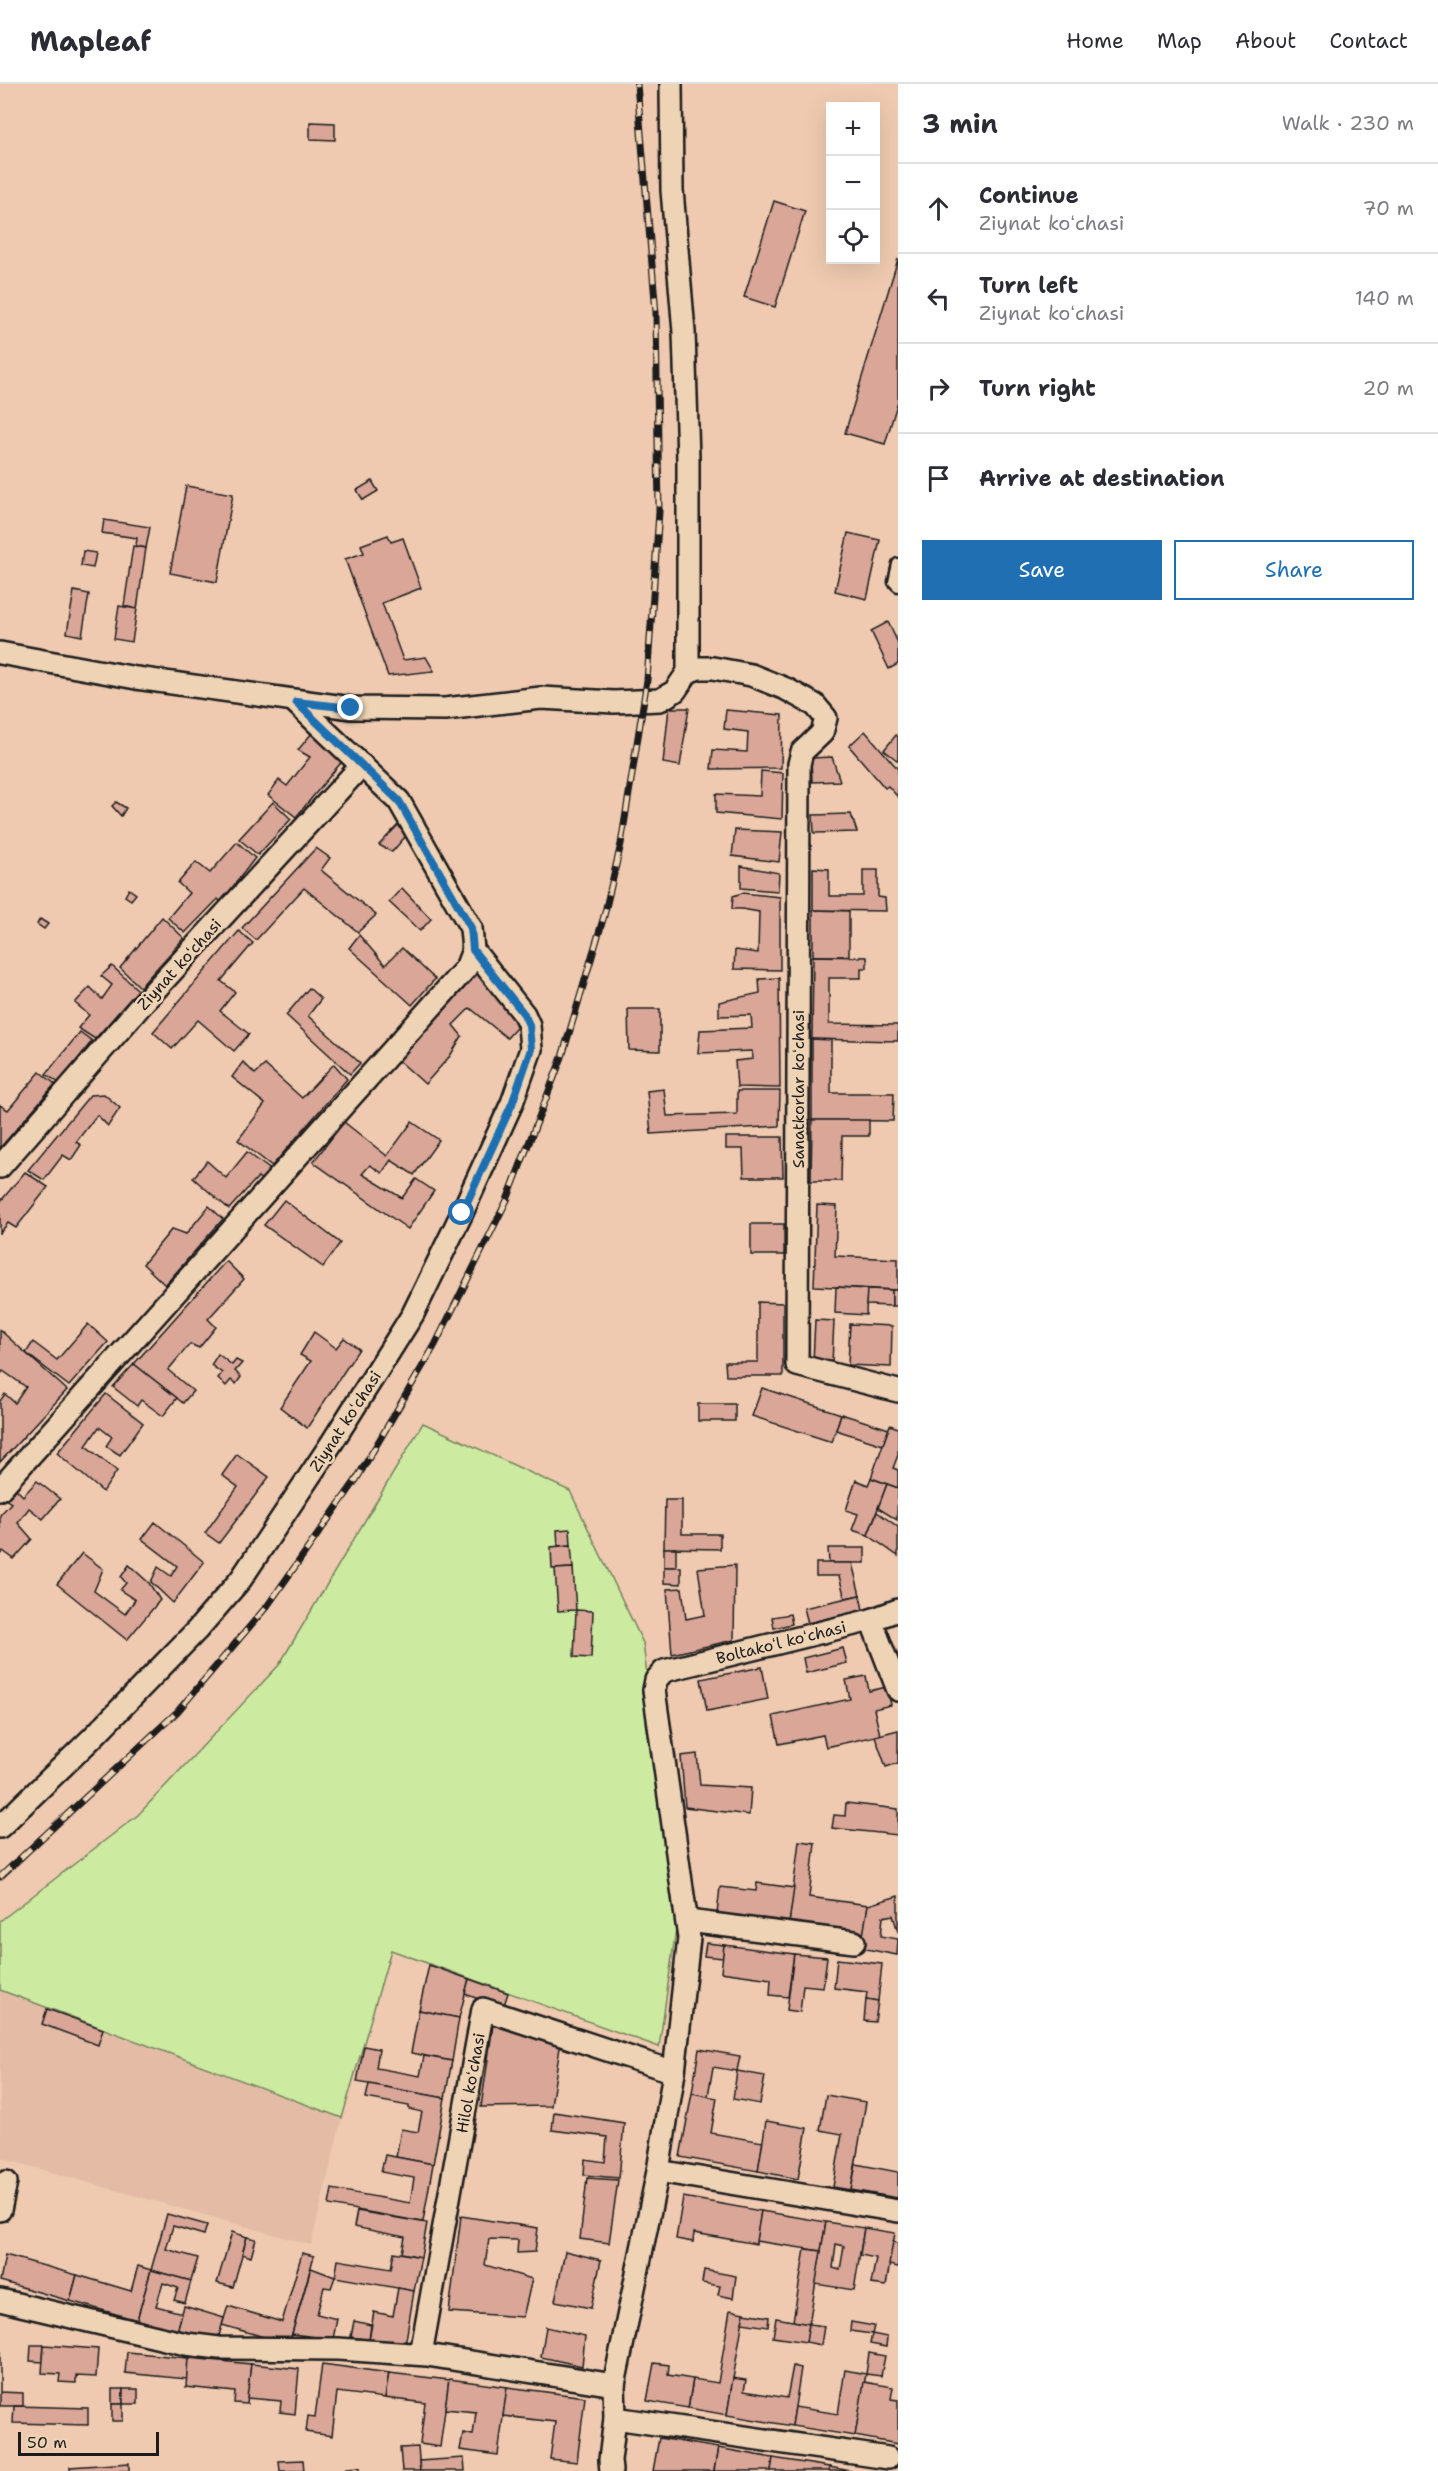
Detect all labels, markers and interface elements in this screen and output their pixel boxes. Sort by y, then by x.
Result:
text: Mapleaf [30,22,151,60]
text: Home [1066,27,1124,55]
text: Map [1157,27,1202,55]
text: About [1235,27,1296,55]
text: Contact [1329,27,1408,55]
map controls [826,102,880,264]
button: + [826,102,880,156]
text: 3 min [922,106,998,141]
text: Walk · 230 m [1282,110,1414,136]
button: − [826,156,880,210]
text: Continue [979,181,1079,210]
icon: ahead [922,192,955,225]
text: 70 m [1362,195,1414,221]
button: locate [826,210,880,264]
text: Ziynat koʻchasi [979,210,1124,236]
text: Turn left [979,271,1078,300]
icon: left [922,282,955,315]
text: 140 m [1355,285,1414,311]
text: Ziynat koʻchasi [979,300,1124,326]
icon: right [922,372,955,405]
text: Turn right [979,374,1096,403]
text: 20 m [1363,375,1414,401]
icon: arrive [922,462,955,495]
text: Arrive at destination [979,464,1225,493]
button: Save [922,540,1162,600]
button: Share [1174,540,1414,600]
route end [337,694,363,720]
street label: Ziynat koʻchasi [133,914,226,1015]
street label: Sanatkorlar koʻchasi [788,1010,809,1168]
route start [448,1199,474,1225]
street label: Ziynat koʻchasi [305,1367,386,1476]
street label: Boltakoʻl koʻchasi [714,1616,848,1669]
street label: Hilol koʻchasi [451,2031,490,2135]
scale bar [18,2429,159,2456]
text: 50 m [27,2432,67,2453]

